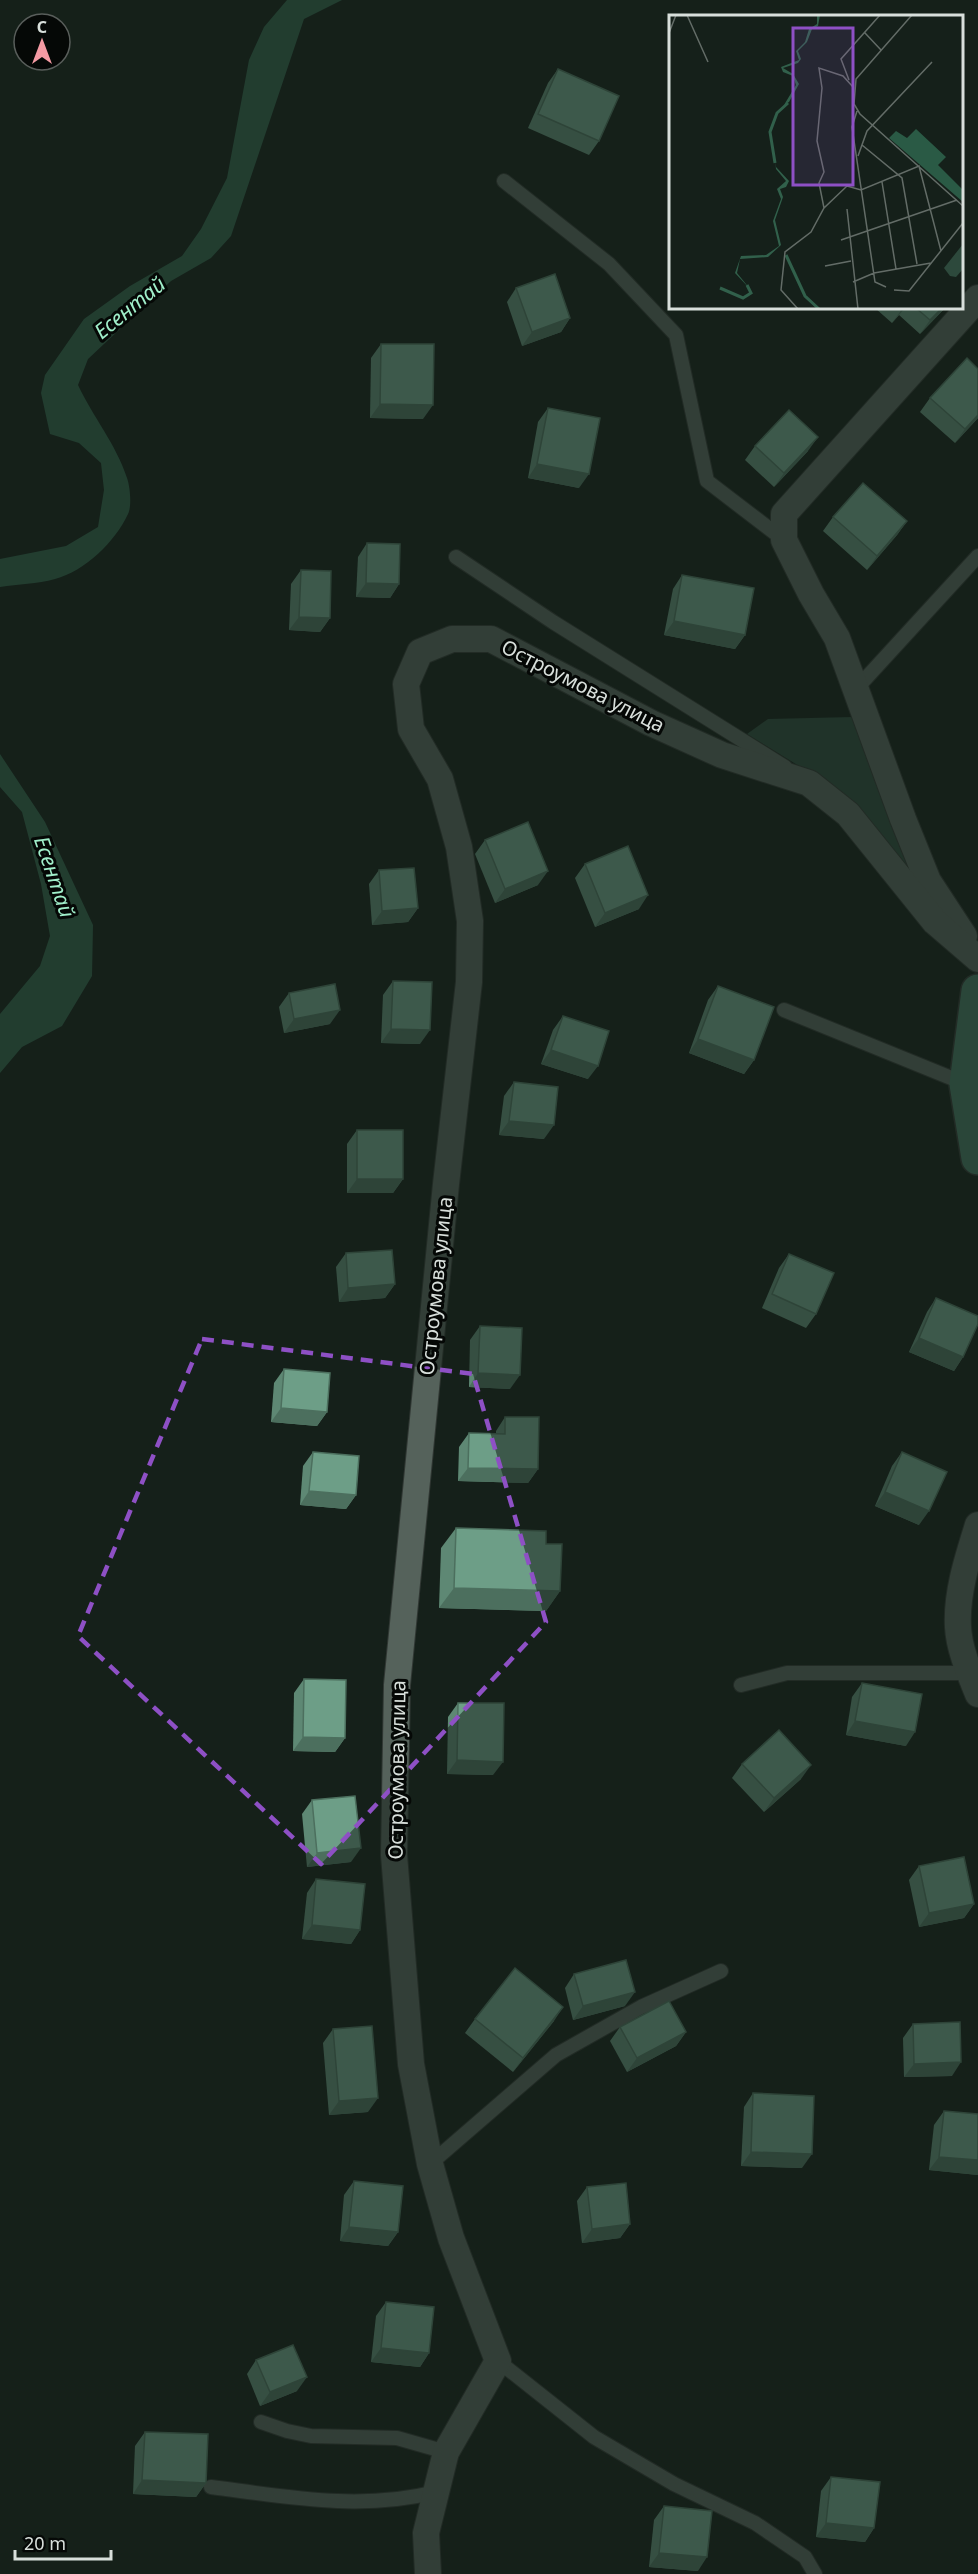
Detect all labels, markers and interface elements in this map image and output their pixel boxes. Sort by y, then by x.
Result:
north arrow [12,12,72,72]
inset map [669,15,963,309]
text: С [37,16,47,38]
water label: Есентай [88,270,171,345]
street label: Остроумова улица [497,633,669,738]
water label: Есентай [28,832,82,921]
street label: Остроумова улица [413,1195,458,1377]
street label: Остроумова улица [381,1680,412,1860]
scale bar [15,2523,111,2561]
text: 20 m [24,2531,66,2555]

